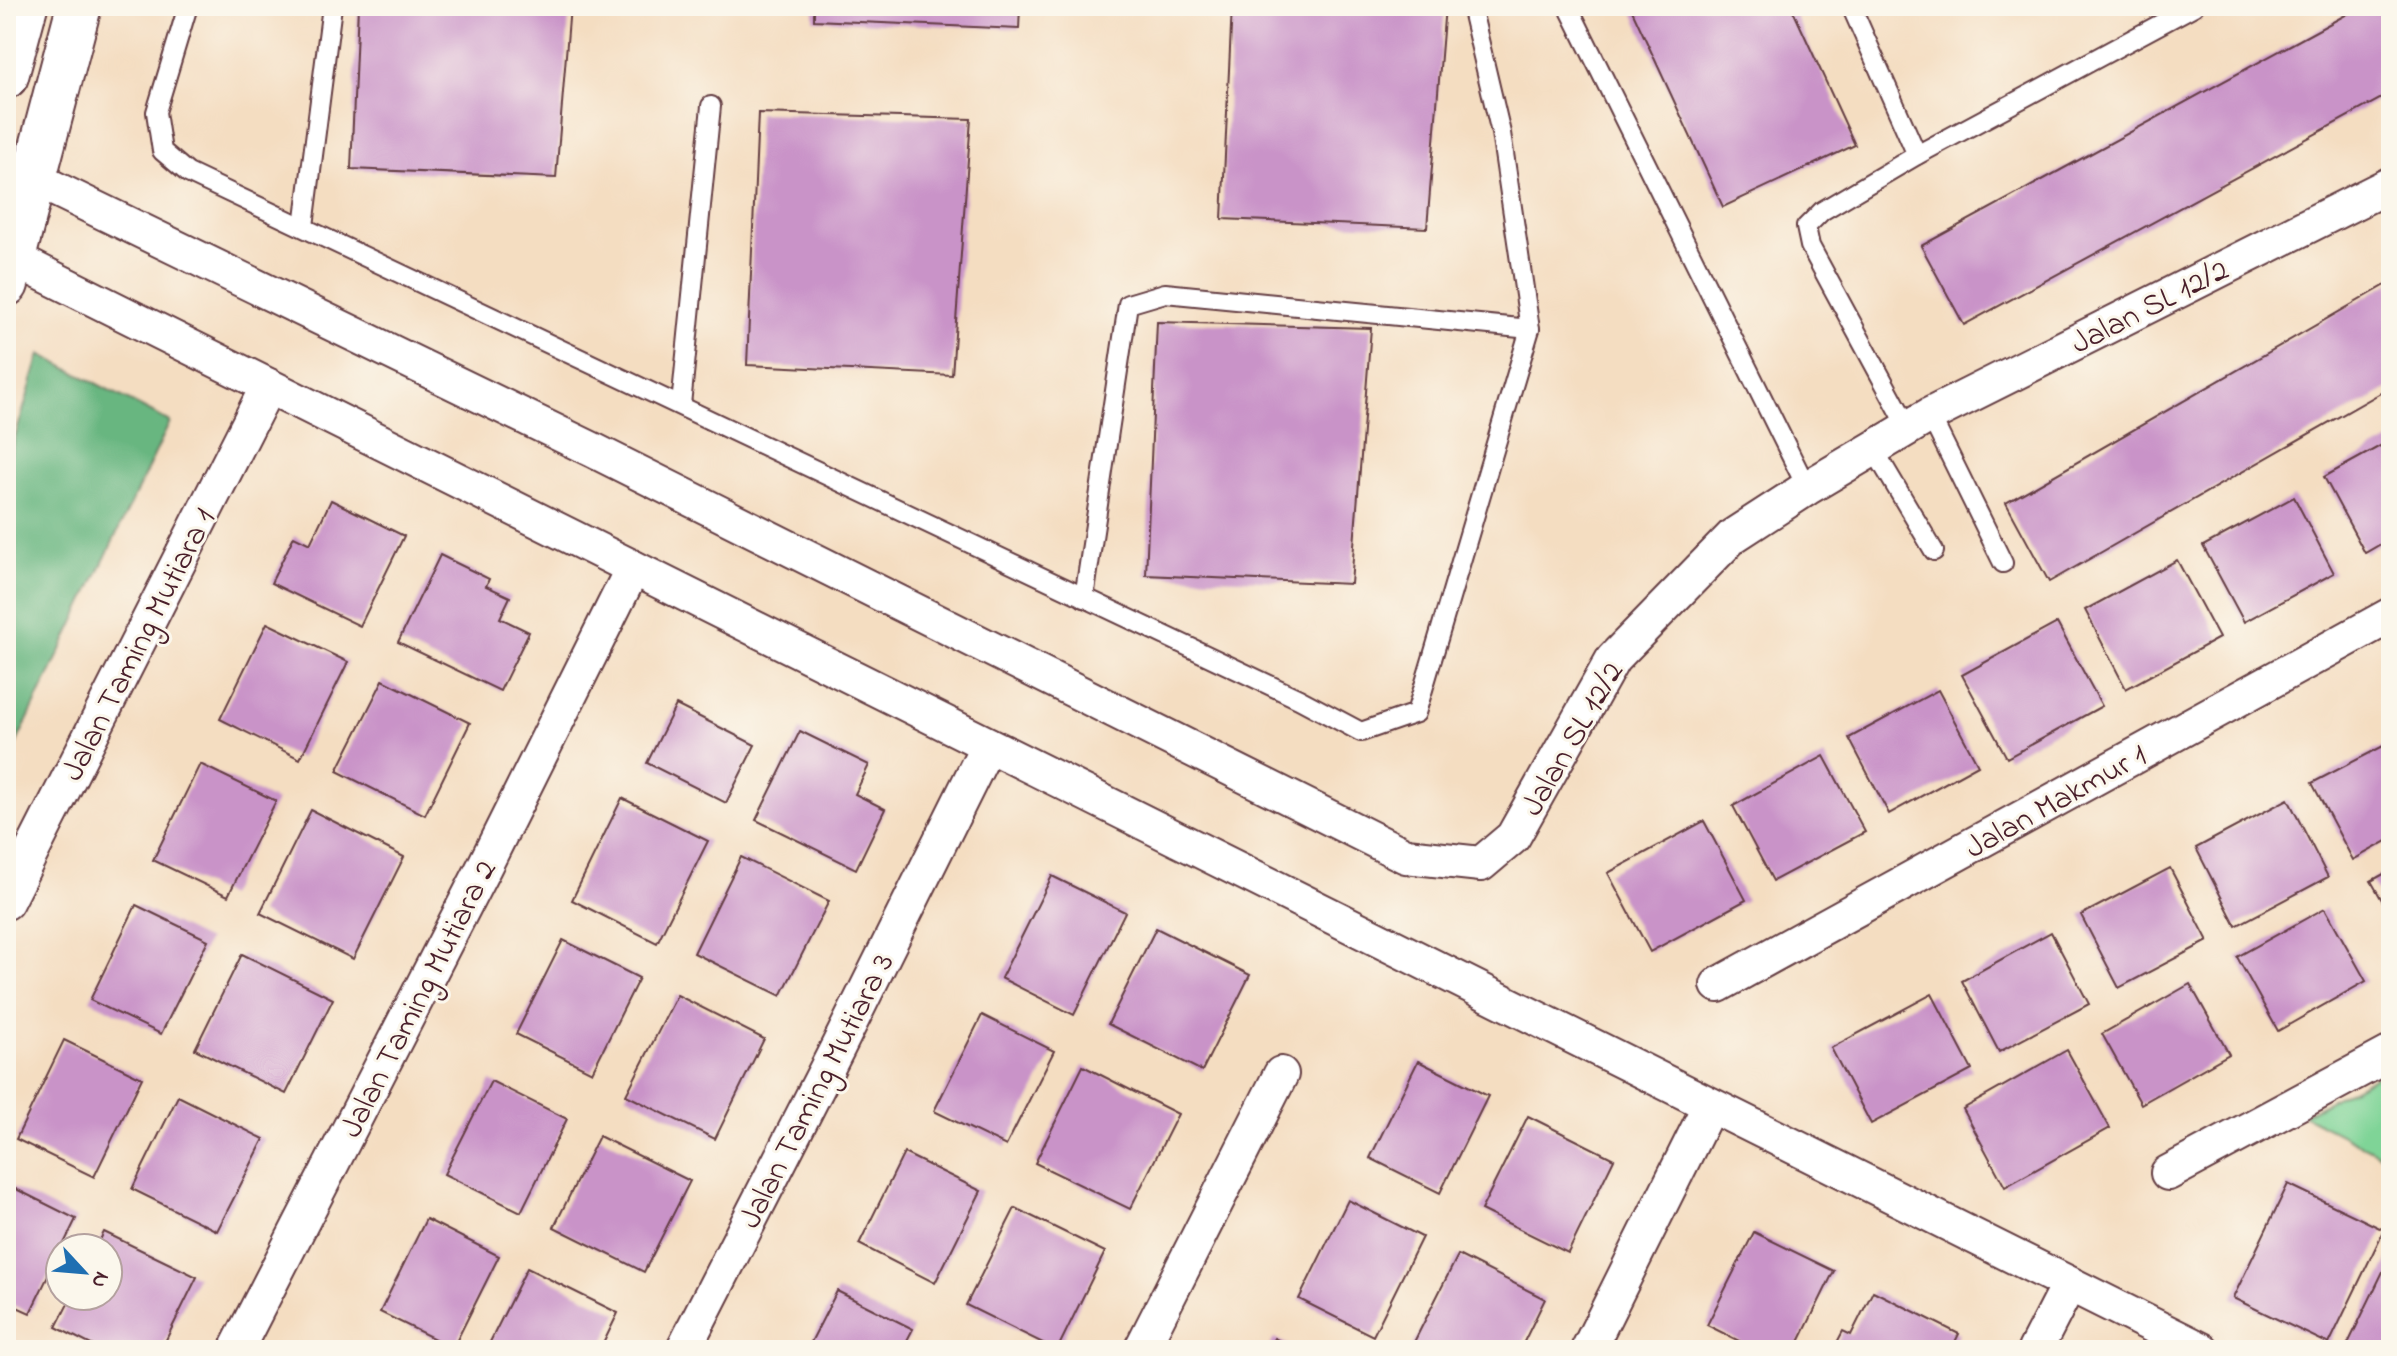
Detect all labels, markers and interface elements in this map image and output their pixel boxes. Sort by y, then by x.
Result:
street label: Jalan SL 12/2 [2063,248,2238,368]
street label: Jalan Taming Mutiara 1 [51,501,229,790]
street label: Jalan SL 12/2 [1511,654,1637,826]
street label: Jalan Makmur 1 [1957,734,2156,872]
street label: Jalan Taming Mutiara 2 [330,852,511,1147]
street label: Jalan Taming Mutiara 3 [728,946,908,1237]
north arrow [44,1232,124,1312]
text: N [82,1266,117,1293]

